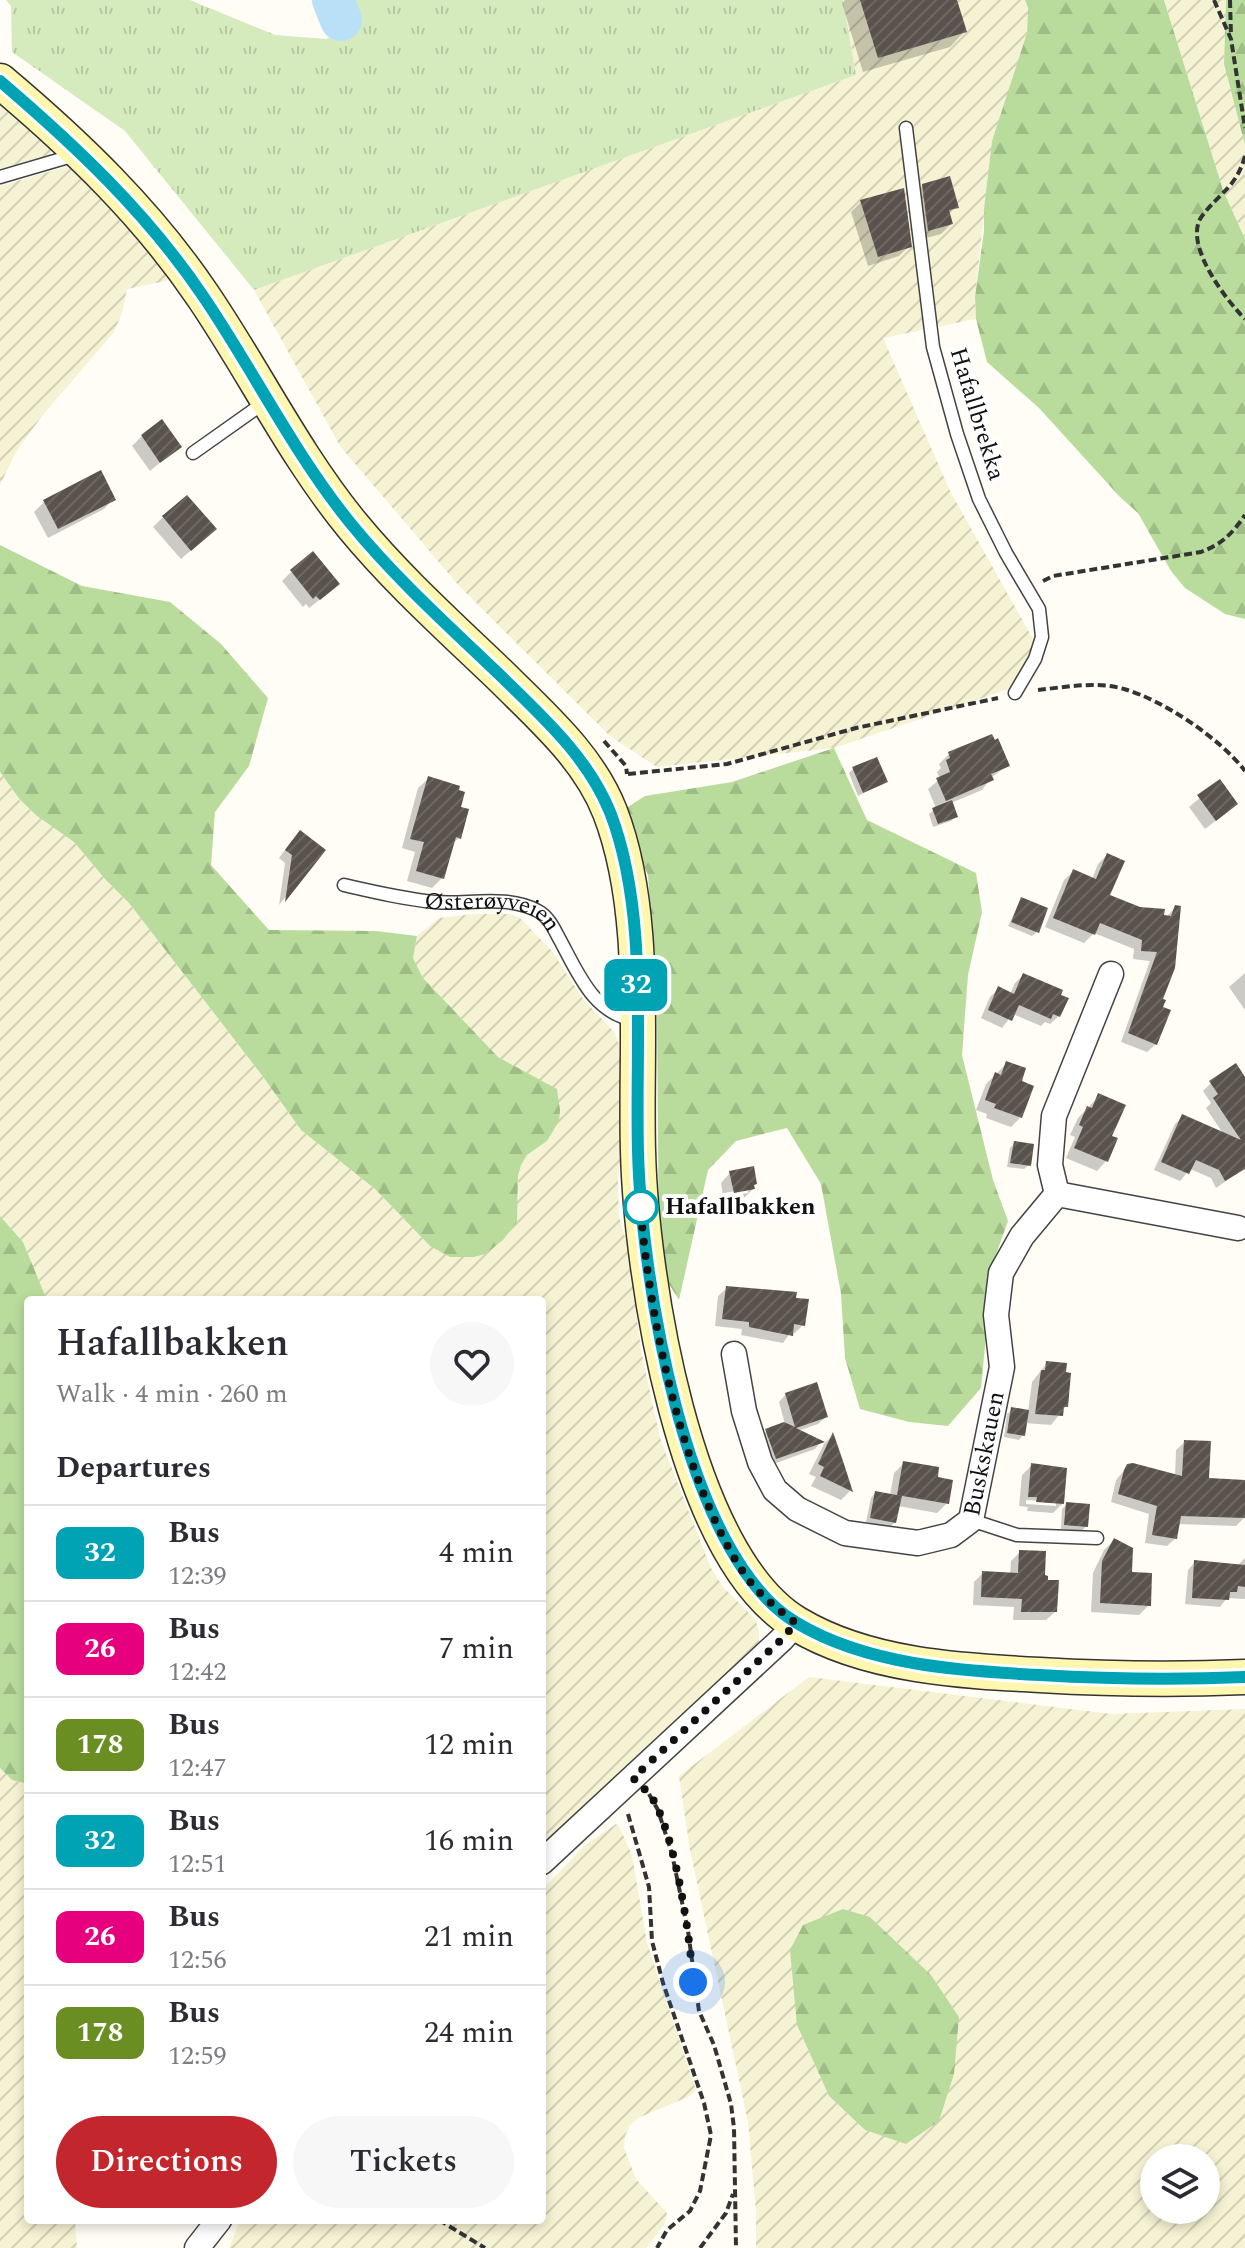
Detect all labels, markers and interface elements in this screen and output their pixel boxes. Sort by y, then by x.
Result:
street label: Hafallbrekka [940,343,1014,485]
street label: Østerøyveien [423,883,570,939]
line badge: 32 [600,959,672,1011]
text: 32 [620,963,652,1006]
place label: Hafallbakken [665,1189,816,1225]
marker: Hafallbakken [624,1190,658,1224]
text: Hafallbakken [56,1315,289,1373]
button: heart [430,1322,514,1406]
text: Walk · 4 min · 260 m [56,1374,288,1414]
street label: Buskskauen [954,1388,1015,1520]
text: Departures [56,1445,211,1491]
text: Bus [168,1510,220,1556]
text: 4 min [439,1530,514,1576]
text: 32 [84,1531,116,1574]
text: 12:39 [168,1556,227,1596]
text: Bus [168,1606,220,1652]
text: 7 min [439,1626,514,1672]
text: 26 [84,1627,116,1670]
text: 12:42 [168,1652,227,1692]
text: Bus [168,1702,220,1748]
text: 12 min [424,1722,514,1768]
text: 178 [76,1723,124,1766]
text: 12:47 [168,1748,227,1788]
text: Bus [168,1798,220,1844]
text: 16 min [424,1818,514,1864]
text: 32 [84,1819,116,1862]
text: 12:51 [168,1844,227,1884]
text: Bus [168,1894,220,1940]
text: 21 min [424,1914,514,1960]
text: 26 [84,1915,116,1958]
text: 12:56 [168,1940,227,1980]
your location [673,1962,713,2002]
text: Bus [168,1990,220,2036]
text: 24 min [424,2010,514,2056]
text: 178 [76,2011,124,2054]
text: 12:59 [168,2036,227,2076]
button: Directions [56,2116,277,2208]
button: Tickets [293,2116,514,2208]
map controls [1140,2144,1220,2224]
button: layers [1140,2144,1220,2224]

